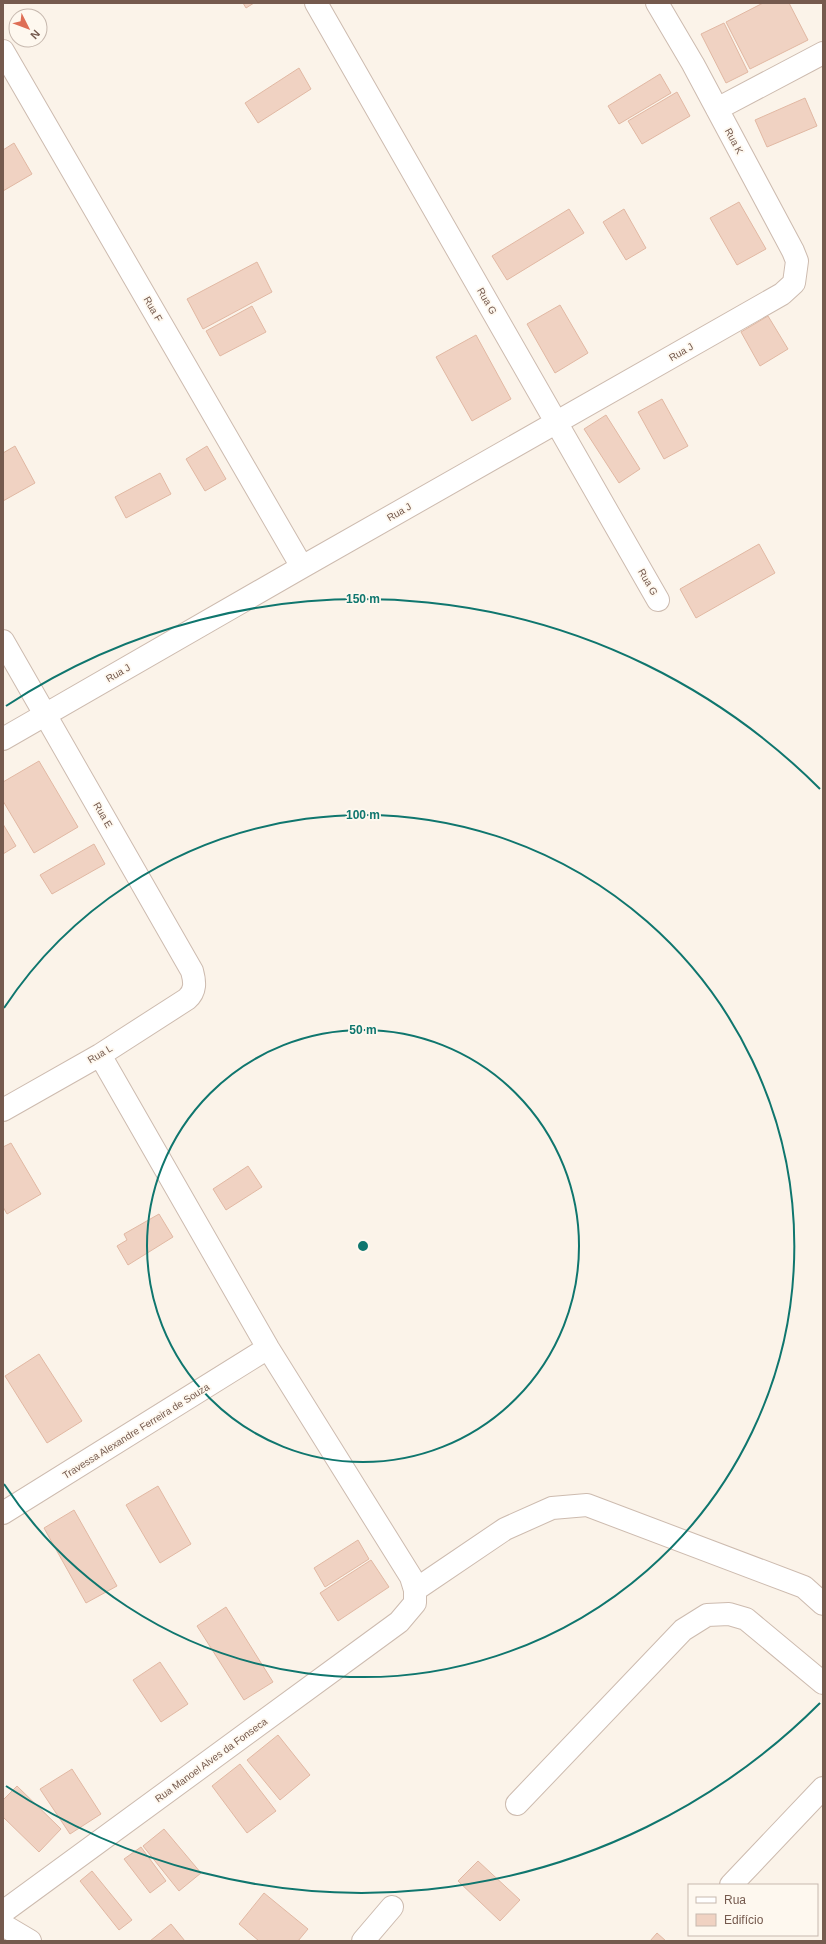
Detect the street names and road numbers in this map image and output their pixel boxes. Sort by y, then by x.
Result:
street label: Rua K [723,126,746,156]
street label: Rua G [475,286,499,316]
street label: Rua F [141,294,165,324]
street label: Rua J [667,341,695,363]
street label: Rua J [385,501,413,523]
street label: Rua G [636,567,660,597]
street label: Rua J [104,662,132,684]
street label: Rua E [91,800,115,830]
street label: Rua L [86,1042,115,1066]
street label: Travessa Alexandre Ferreira de Souza [61,1381,212,1481]
street label: Rua Manoel Alves da Fonseca [153,1715,269,1804]

